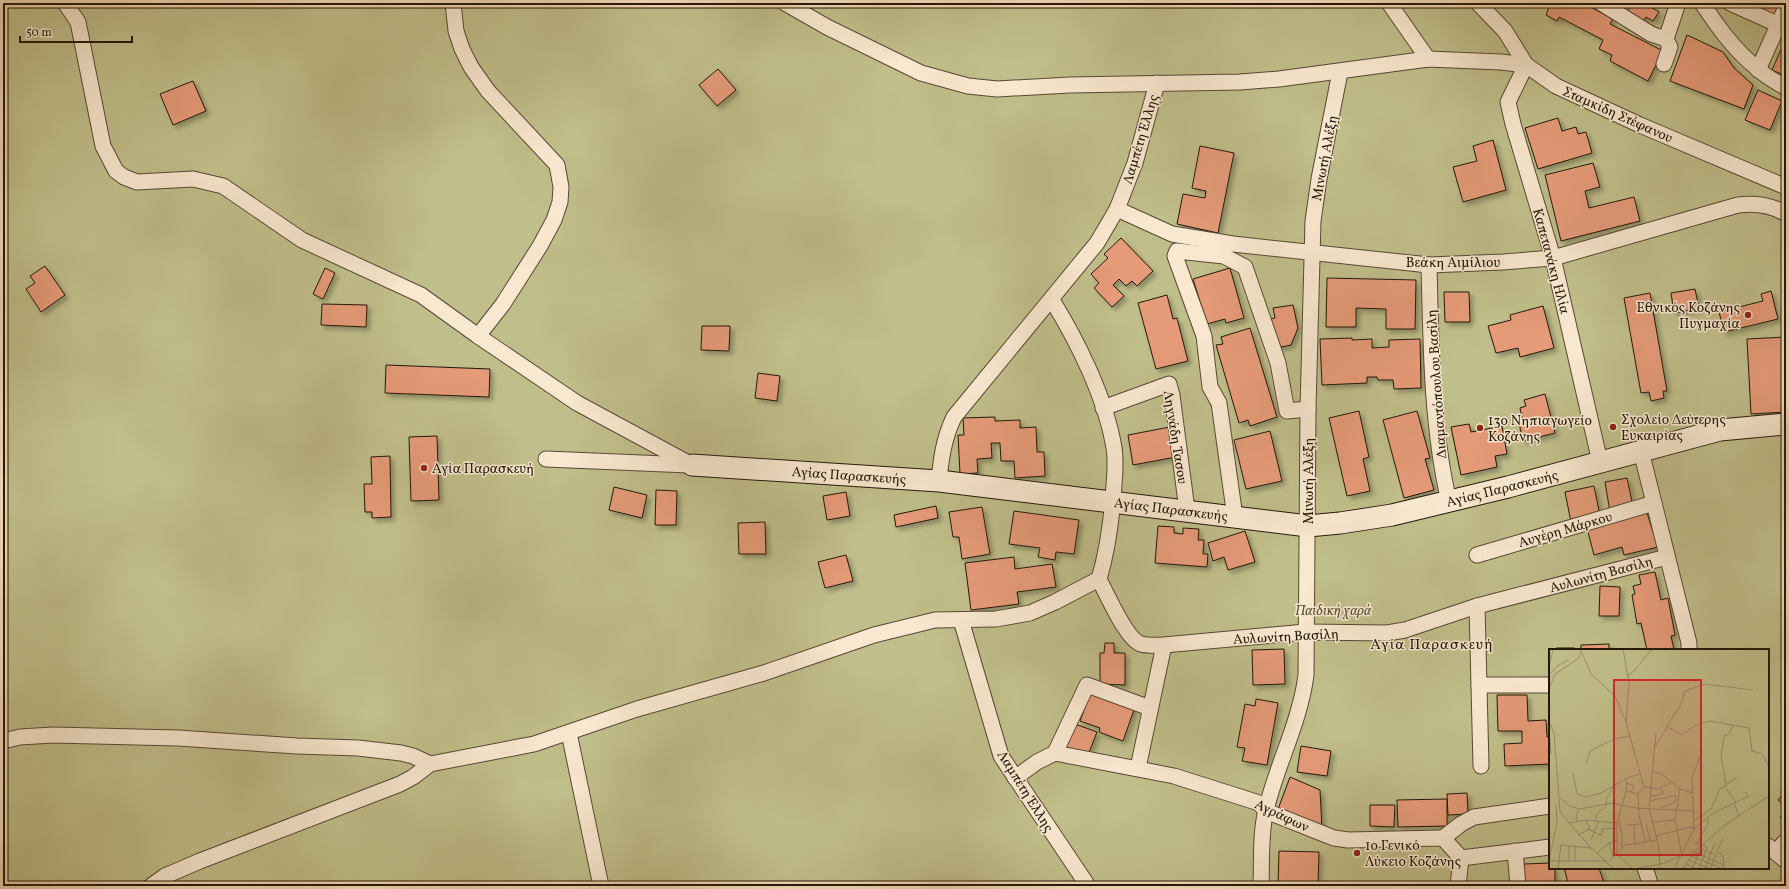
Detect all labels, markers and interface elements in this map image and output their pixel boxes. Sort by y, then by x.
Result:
scale bar [20,18,132,44]
text: 50 m [26,25,52,41]
street label: Σταμκίδη Στέφανου [1559,83,1676,148]
street label: Λαμπέτη Έλλης [1119,92,1164,187]
street label: Μινωτή Αλέξη [1308,114,1343,203]
street label: Καπετανάκη Ηλία [1527,206,1574,317]
street label: Βεάκη Αιμίλιου [1406,254,1500,273]
place label: Εθνικός Κοζάνης Πυγμαχία [1637,299,1741,334]
street label: Διαμαντόπουλου Βασίλη [1423,309,1452,459]
marker: Εθνικός Κοζάνης Πυγμαχία [1743,310,1753,320]
street label: Ληγνάδη Τασου [1158,389,1191,486]
place label: Σχολείο Δεύτερης Ευκαιρίας [1621,411,1726,446]
place label: 13ο Νηπιαγωγείο Κοζάνης [1488,412,1592,447]
marker: Σχολείο Δεύτερης Ευκαιρίας [1608,422,1618,432]
marker: 13ο Νηπιαγωγείο Κοζάνης [1475,423,1485,433]
street label: Μινωτή Αλέξη [1300,438,1319,524]
place label: Αγία Παρασκευή [432,460,534,479]
marker: Αγία Παρασκευή [419,463,429,473]
street label: Αγίας Παρασκευής [791,463,907,490]
street label: Αγίας Παρασκευής [1444,466,1560,513]
street label: Αγίας Παρασκευής [1113,494,1229,527]
street label: Αυγέρη Μάρκου [1516,508,1615,553]
street label: Αυλωνίτη Βασίλη [1548,553,1655,598]
park label: Παιδική χαρά [1295,602,1372,621]
street label: Αυλωνίτη Βασίλη [1233,625,1339,650]
district label: Αγία Παρασκευή [1370,635,1494,656]
inset map [1549,649,1769,869]
street label: Λαμπέτη Έλλης [992,747,1057,836]
street label: Αγράφων [1251,796,1312,837]
place label: 1ο Γενικό Λύκειο Κοζάνης [1365,837,1461,872]
marker: 1ο Γενικό Λύκειο Κοζάνης [1352,848,1362,858]

